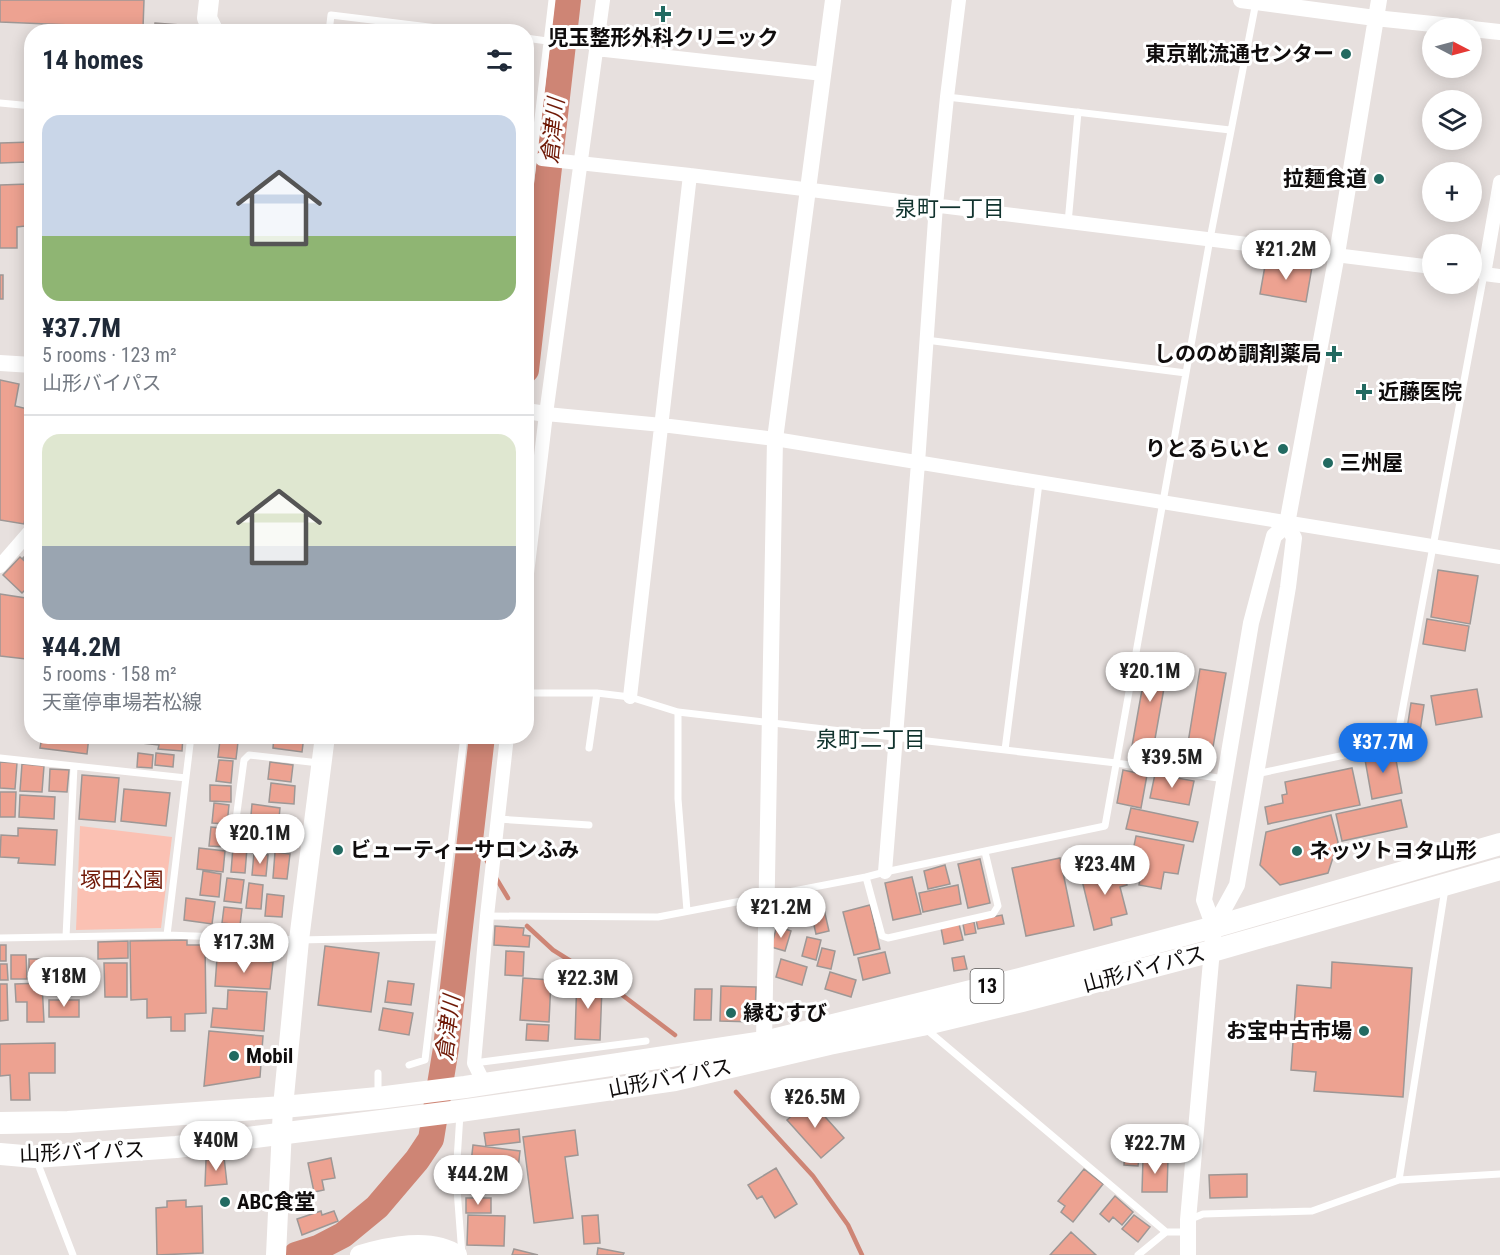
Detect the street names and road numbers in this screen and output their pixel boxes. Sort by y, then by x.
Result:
street label: 山形バイパス [1080,941,1208,997]
road number: 13 [970,969,1004,1003]
street label: 山形バイパス [606,1054,734,1102]
street label: 山形バイパス [19,1138,145,1166]

